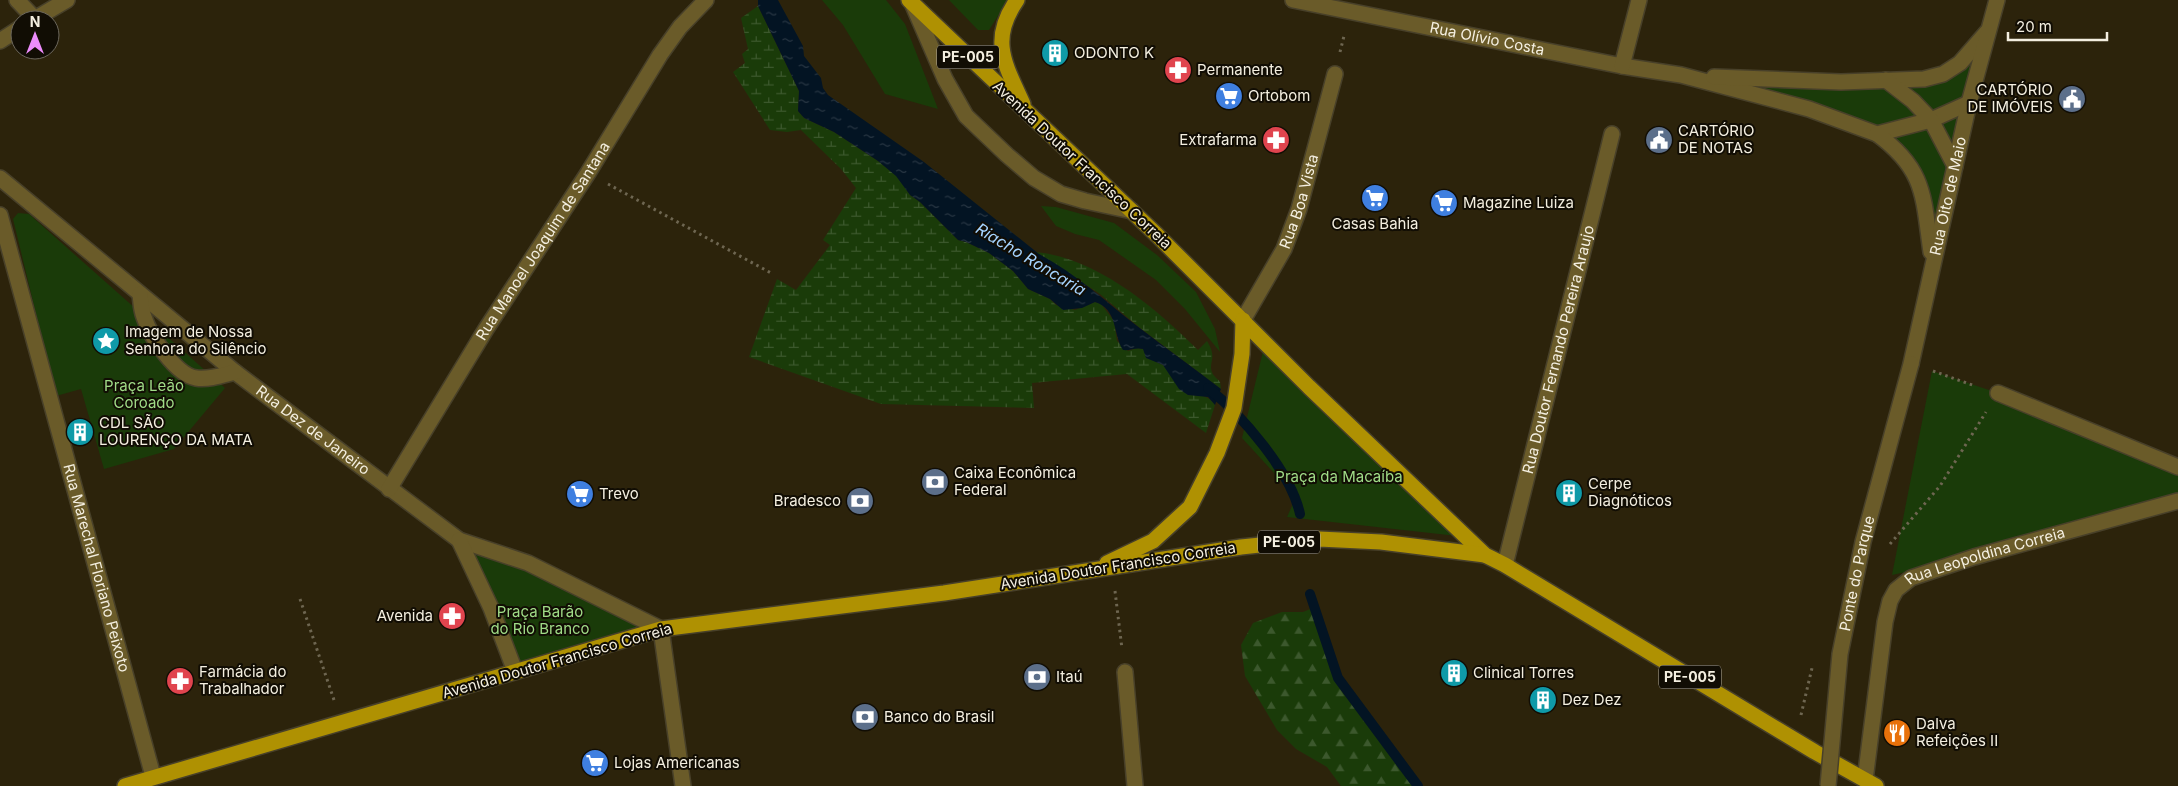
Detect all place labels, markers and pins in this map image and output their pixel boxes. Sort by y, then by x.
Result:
building icon: ODONTO K [1040,38,1070,68]
place label: ODONTO K [1074,43,1154,62]
pharmacy icon: Permanente [1163,55,1193,85]
place label: Permanente [1197,60,1283,79]
place label: CARTÓRIO DE IMÓVEIS [1967,80,2053,116]
supermarket icon: Ortobom [1214,81,1244,111]
public building icon: CARTÓRIO DE IMÓVEIS [2057,84,2087,114]
place label: Ortobom [1248,86,1310,105]
place label: CARTÓRIO DE NOTAS [1678,121,1755,157]
pharmacy icon: Extrafarma [1261,125,1291,155]
public building icon: CARTÓRIO DE NOTAS [1644,125,1674,155]
place label: Extrafarma [1179,130,1257,149]
supermarket icon: Casas Bahia [1360,183,1390,213]
supermarket icon: Magazine Luiza [1429,188,1459,218]
place label: Magazine Luiza [1463,193,1574,212]
place label: Casas Bahia [1331,214,1419,233]
place label: Imagem de Nossa Senhora do Silêncio [125,322,266,358]
place icon: Imagem de Nossa Senhora do Silêncio [91,326,121,356]
place label: CDL SÃO LOURENÇO DA MATA [99,413,253,449]
building icon: CDL SÃO LOURENÇO DA MATA [65,417,95,447]
place label: Caixa Econômica Federal [954,463,1076,499]
bank icon: Caixa Econômica Federal [920,467,950,497]
place label: Cerpe Diagnóticos [1588,474,1672,510]
building icon: Cerpe Diagnóticos [1554,478,1584,508]
supermarket icon: Trevo [565,479,595,509]
place label: Trevo [599,484,639,503]
bank icon: Bradesco [845,486,875,516]
place label: Bradesco [774,491,841,510]
pharmacy icon: Avenida [437,601,467,631]
place label: Avenida [377,606,433,625]
building icon: Clinical Torres [1439,658,1469,688]
place label: Farmácia do Trabalhador [199,662,286,698]
bank icon: Itaú [1022,662,1052,692]
place label: Clinical Torres [1473,663,1574,682]
pharmacy icon: Farmácia do Trabalhador [165,666,195,696]
place label: Itaú [1056,667,1083,686]
building icon: Dez Dez [1528,685,1558,715]
place label: Dez Dez [1562,690,1622,709]
bank icon: Banco do Brasil [850,702,880,732]
place label: Banco do Brasil [884,707,994,726]
place label: Dalva Refeições II [1916,714,1998,750]
restaurant icon: Dalva Refeições II [1882,718,1912,748]
supermarket icon: Lojas Americanas [580,748,610,778]
place label: Lojas Americanas [614,753,740,772]

